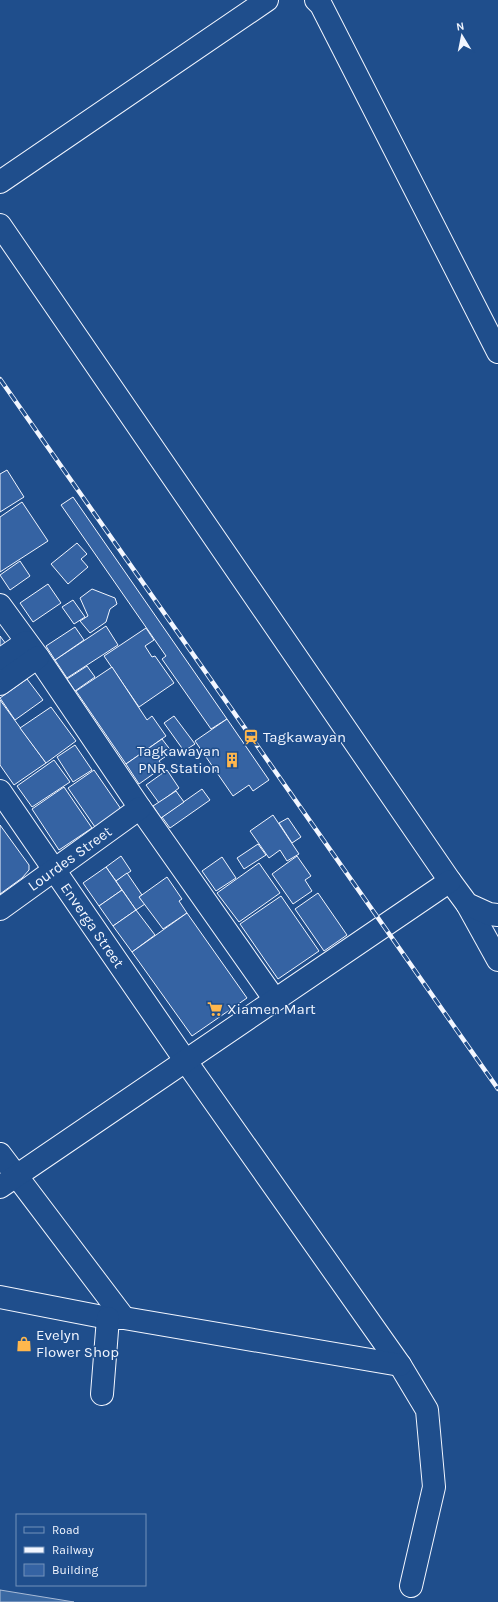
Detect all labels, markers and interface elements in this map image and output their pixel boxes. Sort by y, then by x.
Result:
north arrow [442,16,482,56]
text: N [455,20,465,34]
station icon: Tagkawayan [242,728,260,746]
place label: Tagkawayan [263,728,346,746]
place label: Tagkawayan PNR Station [137,742,220,777]
building icon: Tagkawayan PNR Station [223,751,241,769]
street label: Lourdes Street [24,822,115,895]
street label: Enverga Street [57,879,128,972]
supermarket icon: Xiamen Mart [206,1000,224,1018]
place label: Xiamen Mart [227,1000,316,1018]
place label: Evelyn Flower Shop [36,1326,119,1361]
shop icon: Evelyn Flower Shop [15,1335,33,1353]
legend [16,1514,146,1586]
text: Road [52,1523,80,1537]
text: Railway [52,1543,94,1557]
text: Building [52,1563,99,1577]

